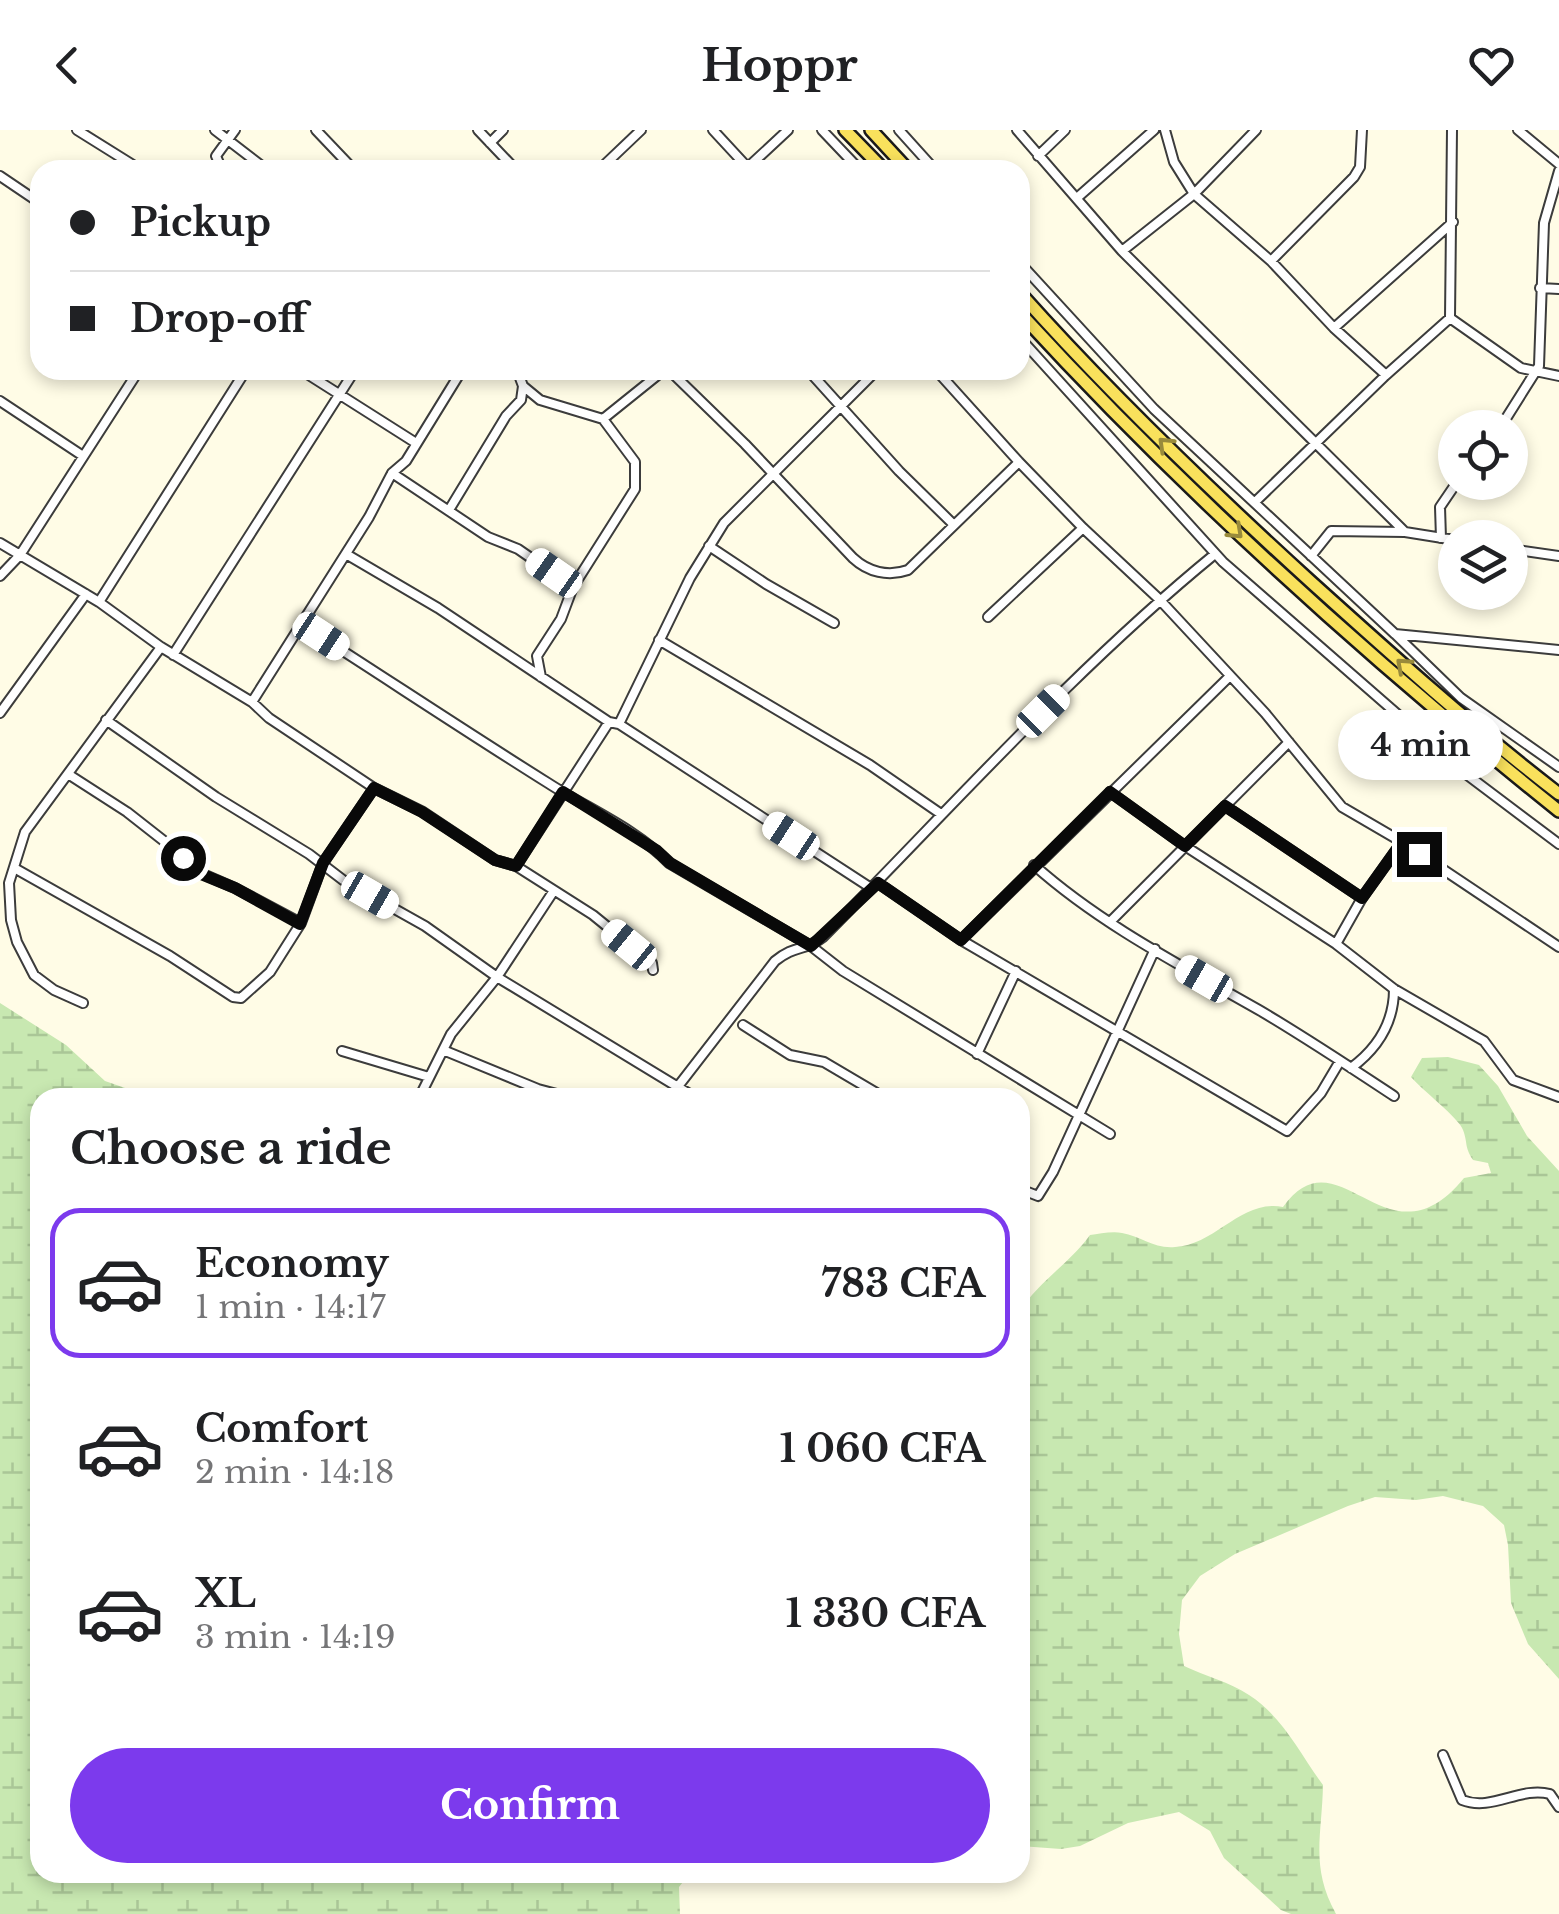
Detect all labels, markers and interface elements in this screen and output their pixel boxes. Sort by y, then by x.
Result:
text: Hoppr [701,37,858,93]
icon: back [40,38,95,93]
icon: heart [1464,38,1519,93]
text: Pickup [130,199,271,246]
text: Drop-off [130,295,307,342]
map controls [1438,410,1528,610]
button: locate [1438,410,1528,500]
one-way arrow [1159,437,1177,455]
one-way arrow [1224,520,1243,538]
button: layers [1438,520,1528,610]
car [521,544,587,602]
car [288,607,354,665]
one-way arrow [1396,659,1415,677]
car [1011,679,1075,743]
callout: 4 min [1336,709,1502,779]
text: 4 min [1371,725,1470,765]
car [758,807,824,865]
route end [1397,832,1442,877]
route start [161,836,206,881]
car [337,867,403,923]
car [596,914,662,976]
car [1171,951,1237,1007]
text: Choose a ride [70,1120,392,1176]
icon: car [75,1238,165,1328]
text: Economy [195,1240,389,1287]
text: 783 CFA [821,1260,985,1307]
text: 1 min · 14:17 [195,1287,386,1327]
icon: car [75,1403,165,1493]
text: Comfort [195,1405,368,1452]
text: 1 060 CFA [780,1425,985,1472]
text: 2 min · 14:18 [195,1452,394,1492]
icon: car [75,1568,165,1658]
text: XL [195,1570,256,1617]
text: 1 330 CFA [785,1590,985,1637]
text: 3 min · 14:19 [195,1617,396,1657]
button: Confirm [70,1748,990,1863]

